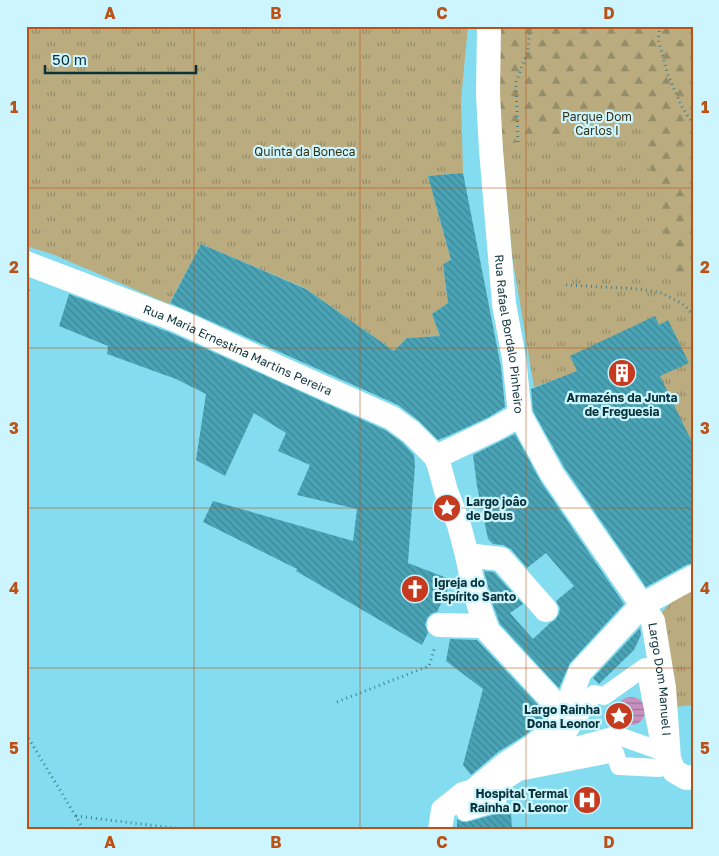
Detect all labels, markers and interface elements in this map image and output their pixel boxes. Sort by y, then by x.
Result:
text: A [104,3,116,23]
text: B [270,3,282,23]
text: C [436,3,448,23]
text: D [603,3,615,23]
scale bar [45,42,196,74]
text: 50 m [52,50,87,68]
text: 1 [10,97,18,117]
text: 1 [701,97,709,117]
park label: Parque Dom Carlos I [562,109,632,138]
park label: Quinta da Boneca [254,144,356,159]
street label: Rua Rafael Bordalo Pinheiro [492,254,527,414]
text: 2 [9,257,19,277]
text: 2 [700,257,710,277]
street label: Rua Maria Ernestina Martins Pereira [141,301,335,398]
building icon: Armazéns da Junta de Freguesia [607,358,637,388]
place label: Armazéns da Junta de Freguesia [566,390,678,419]
text: 3 [9,418,19,438]
text: 3 [700,418,710,438]
place icon: Largo joâo de Deus [432,493,462,523]
place label: Largo joâo de Deus [466,494,527,523]
church icon: Igreja do Espírito Santo [400,574,430,604]
place label: Igreja do Espírito Santo [434,575,516,604]
text: 4 [9,578,19,598]
text: 4 [700,578,710,598]
street label: Largo Dom Manuel I [646,621,675,736]
place icon: Largo Rainha Dona Leonor [604,701,634,731]
place label: Largo Rainha Dona Leonor [524,702,600,731]
text: 5 [9,738,19,758]
text: 5 [700,738,710,758]
hospital icon: Hospital Termal Rainha D. Leonor [572,785,602,815]
place label: Hospital Termal Rainha D. Leonor [470,786,568,815]
text: A [104,832,116,852]
text: B [270,832,282,852]
text: C [436,832,448,852]
text: D [603,832,615,852]

